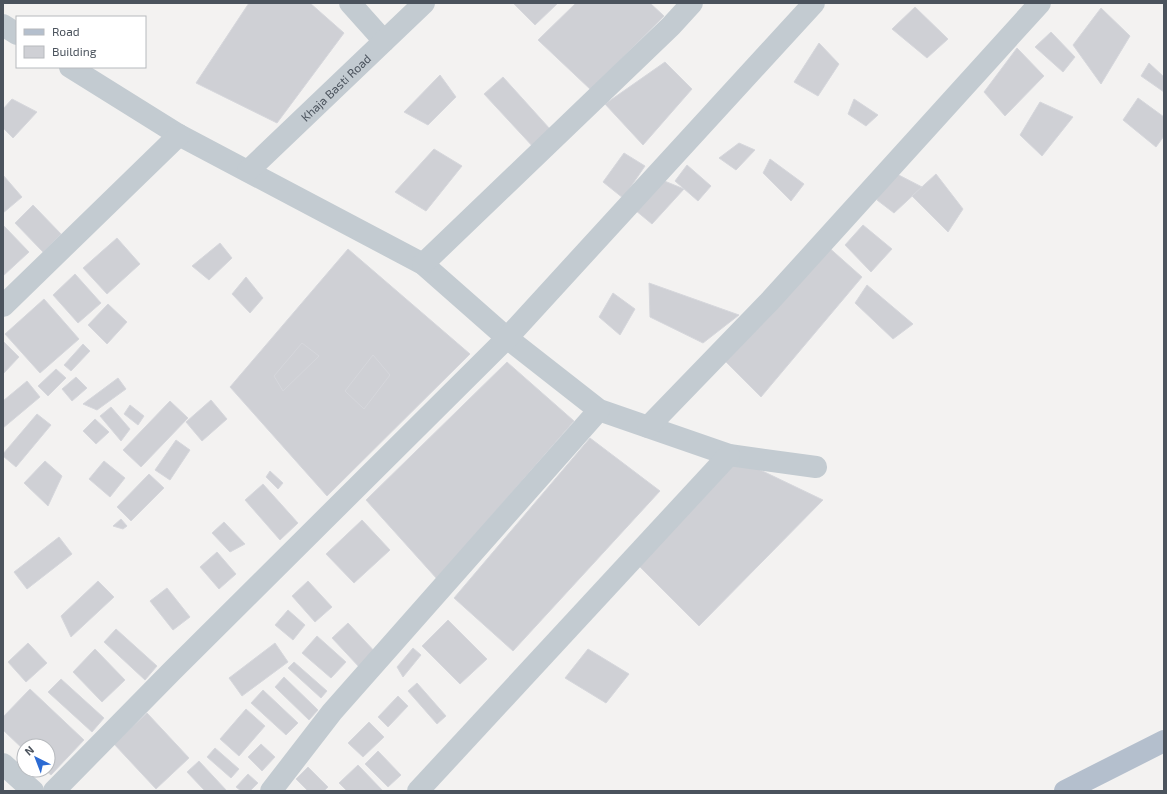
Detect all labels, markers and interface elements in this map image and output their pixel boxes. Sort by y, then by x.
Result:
legend [16,16,146,68]
text: Road [52,24,80,38]
text: Building [52,44,97,58]
street label: Khaja Basti Road [298,51,373,124]
north arrow [16,738,56,778]
text: N [22,743,36,758]

